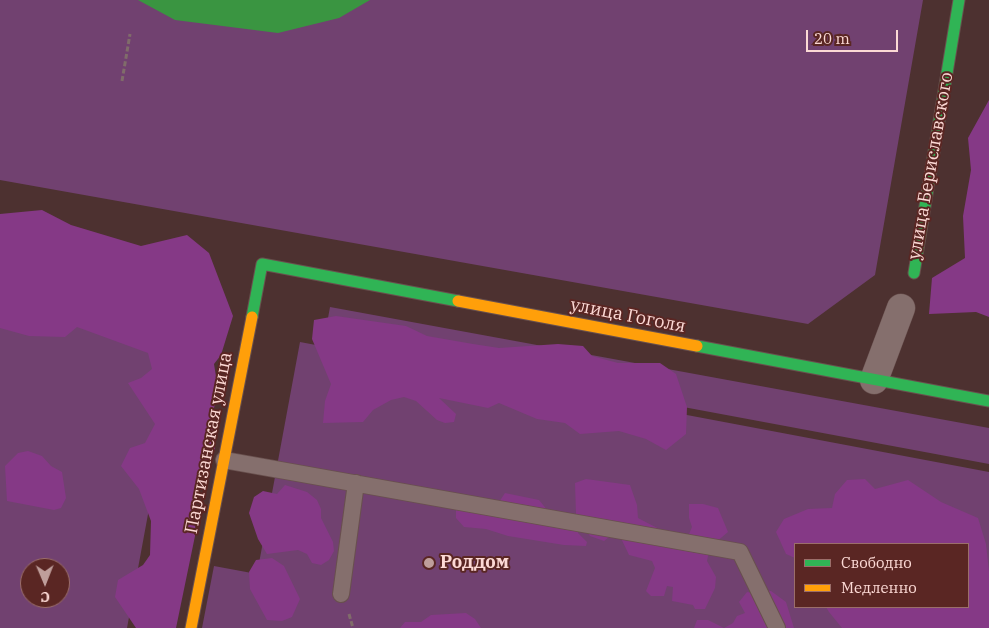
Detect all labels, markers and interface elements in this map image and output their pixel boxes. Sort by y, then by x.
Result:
scale bar [809,20,902,52]
text: 20 m [814,29,850,48]
street label: улица Бериславского [904,71,958,261]
street label: улица Гоголя [568,294,688,338]
street label: Партизанская улица [181,350,237,536]
legend [794,543,969,608]
place label: Роддом [440,552,509,574]
text: Свободно [841,553,912,572]
marker: Роддом [422,556,436,570]
north arrow [20,558,70,608]
text: Медленно [841,578,917,597]
text: С [40,588,50,606]

